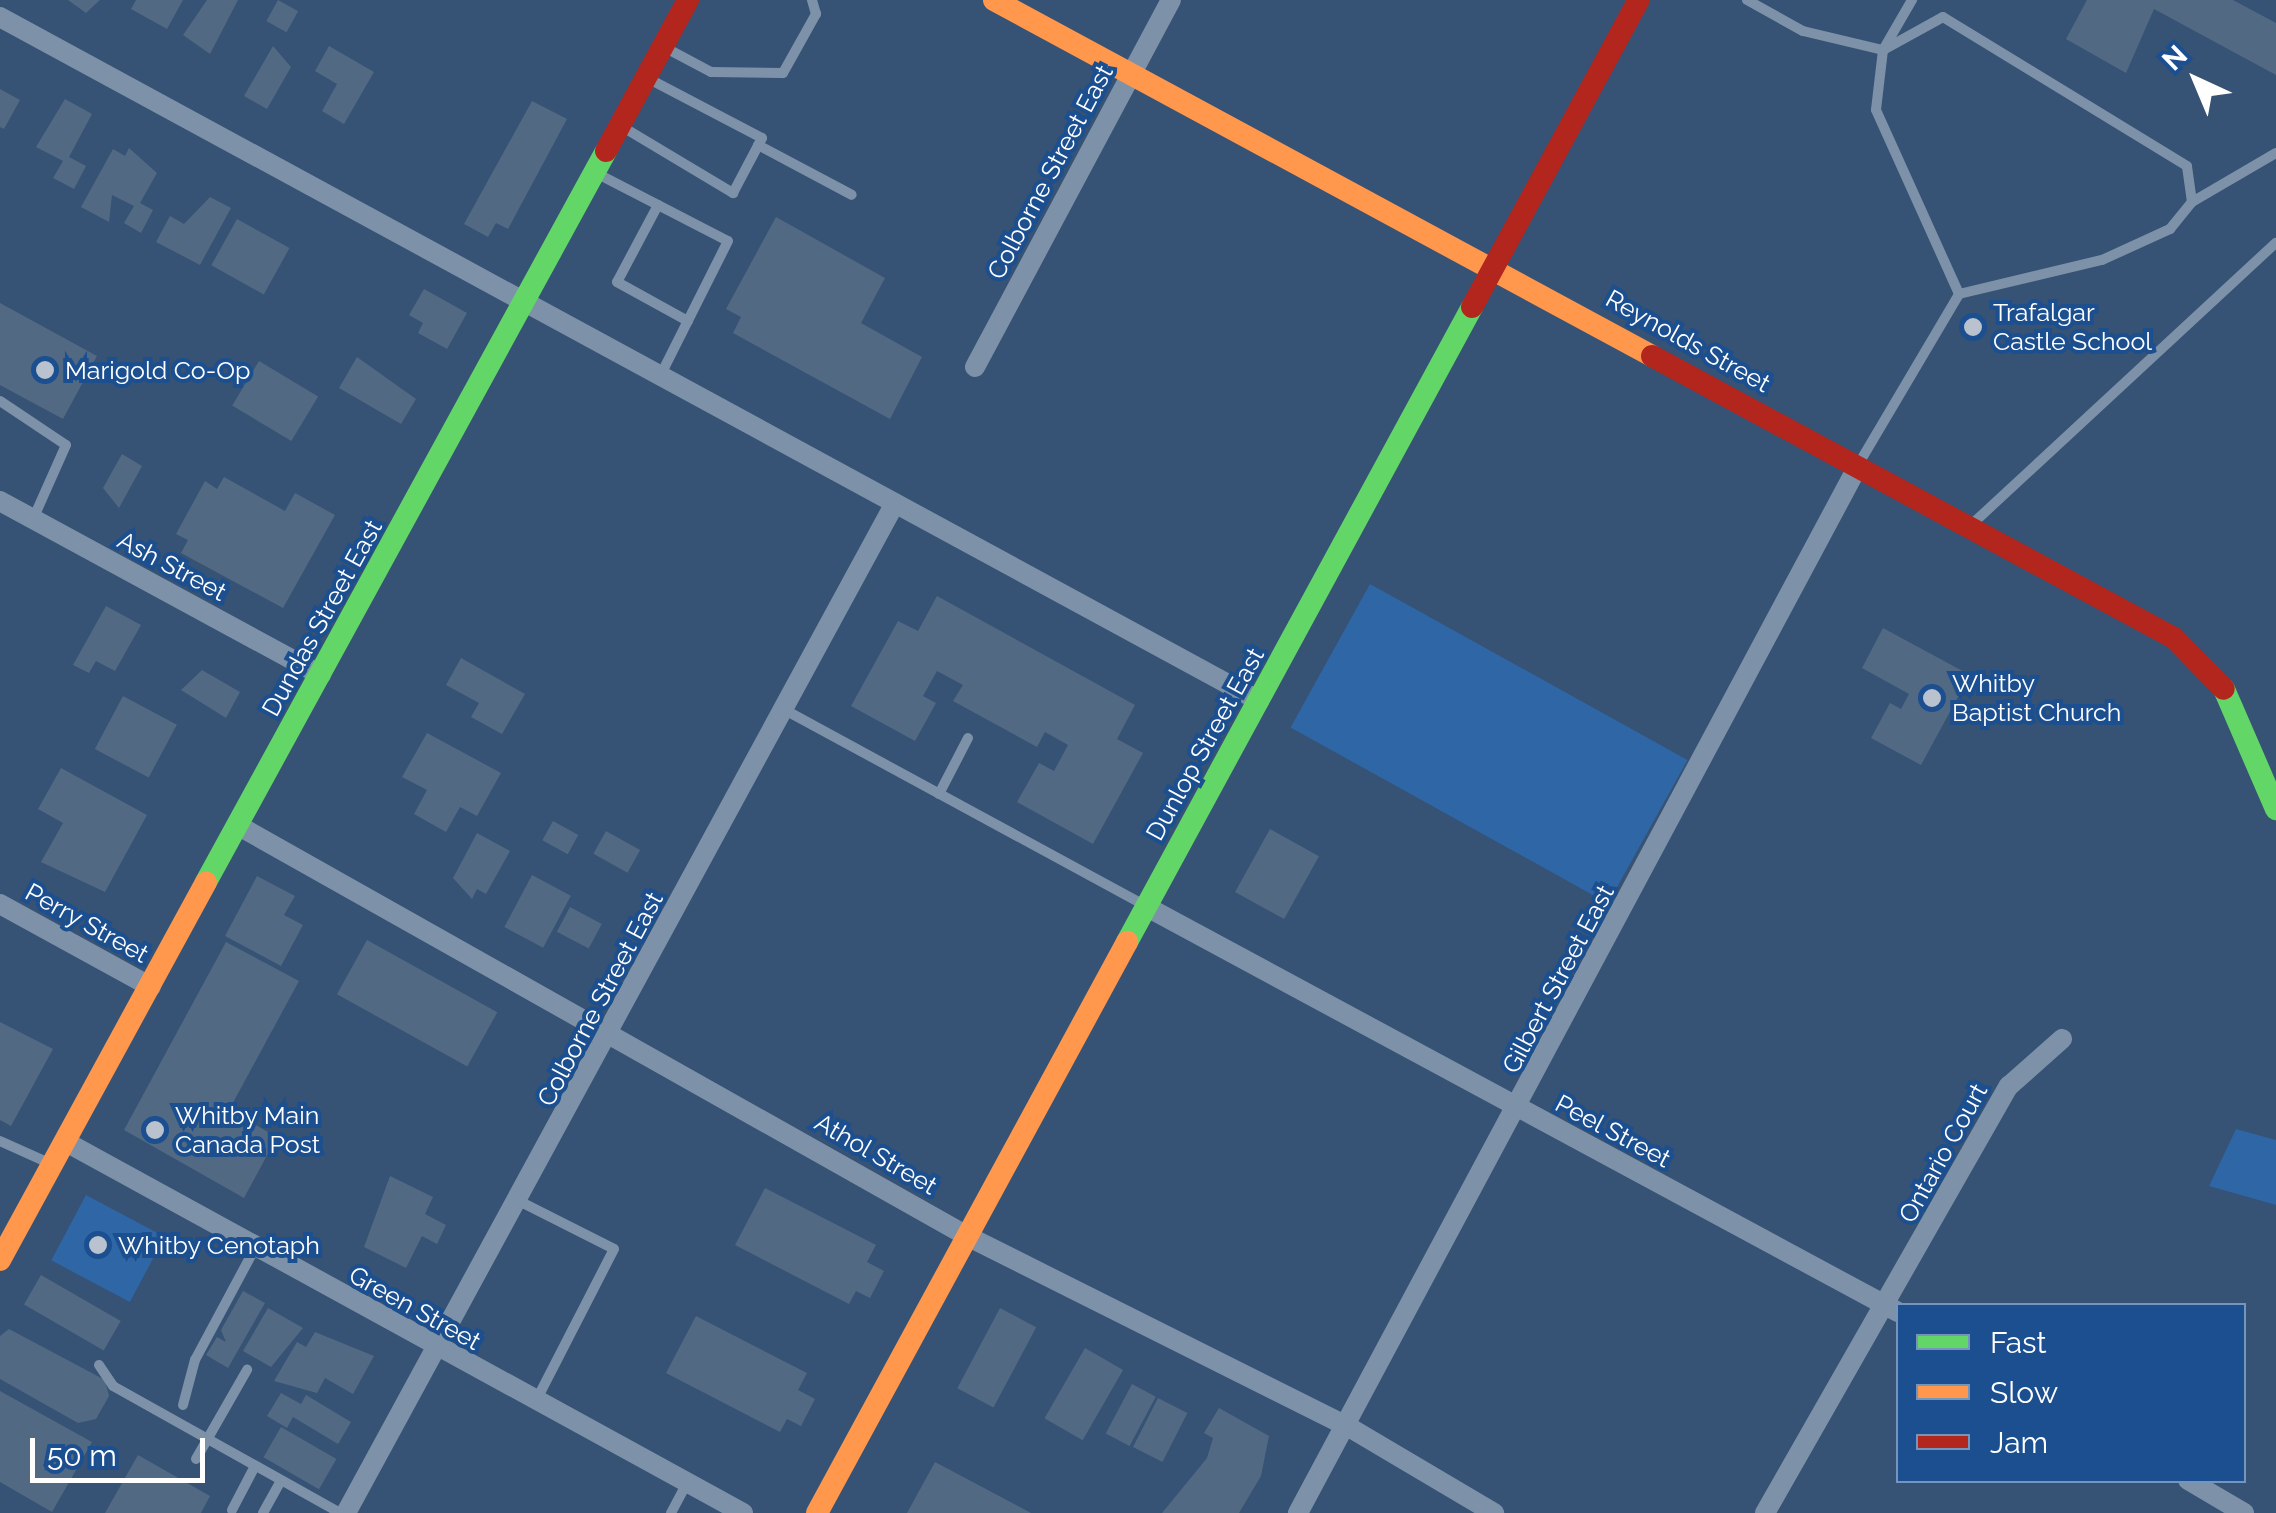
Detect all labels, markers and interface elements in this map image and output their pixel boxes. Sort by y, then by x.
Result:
north arrow [2146,30,2246,130]
text: N [2156,39,2194,77]
street label: Colborne Street East [981,60,1119,284]
street label: Reynolds Street [1601,283,1775,399]
place label: Trafalgar Castle School [1993,298,2152,357]
marker: Trafalgar Castle School [1962,316,1984,338]
place label: Marigold Co-Op [65,355,250,385]
marker: Marigold Co-Op [34,359,56,381]
street label: Dundas Street East [256,515,388,721]
street label: Ash Street [112,525,232,607]
street label: Dunlop Street East [1140,642,1270,846]
place label: Whitby Baptist Church [1952,669,2121,728]
marker: Whitby Baptist Church [1921,687,1943,709]
street label: Perry Street [20,877,154,969]
street label: Gilbert Street East [1496,880,1620,1078]
street label: Colborne Street East [531,887,669,1111]
street label: Ontario Court [1892,1078,1994,1228]
street label: Peel Street [1550,1088,1676,1174]
place label: Whitby Main Canada Post [175,1101,320,1160]
street label: Athol Street [809,1107,943,1201]
marker: Whitby Main Canada Post [144,1119,166,1141]
place label: Whitby Cenotaph [118,1230,321,1260]
marker: Whitby Cenotaph [87,1234,109,1256]
street label: Green Street [344,1260,486,1356]
legend [1896,1303,2246,1483]
text: Fast [1990,1325,2047,1360]
text: Slow [1990,1375,2058,1410]
scale bar [35,1418,210,1480]
text: Jam [1990,1425,2048,1460]
text: 50 m [47,1438,117,1473]

